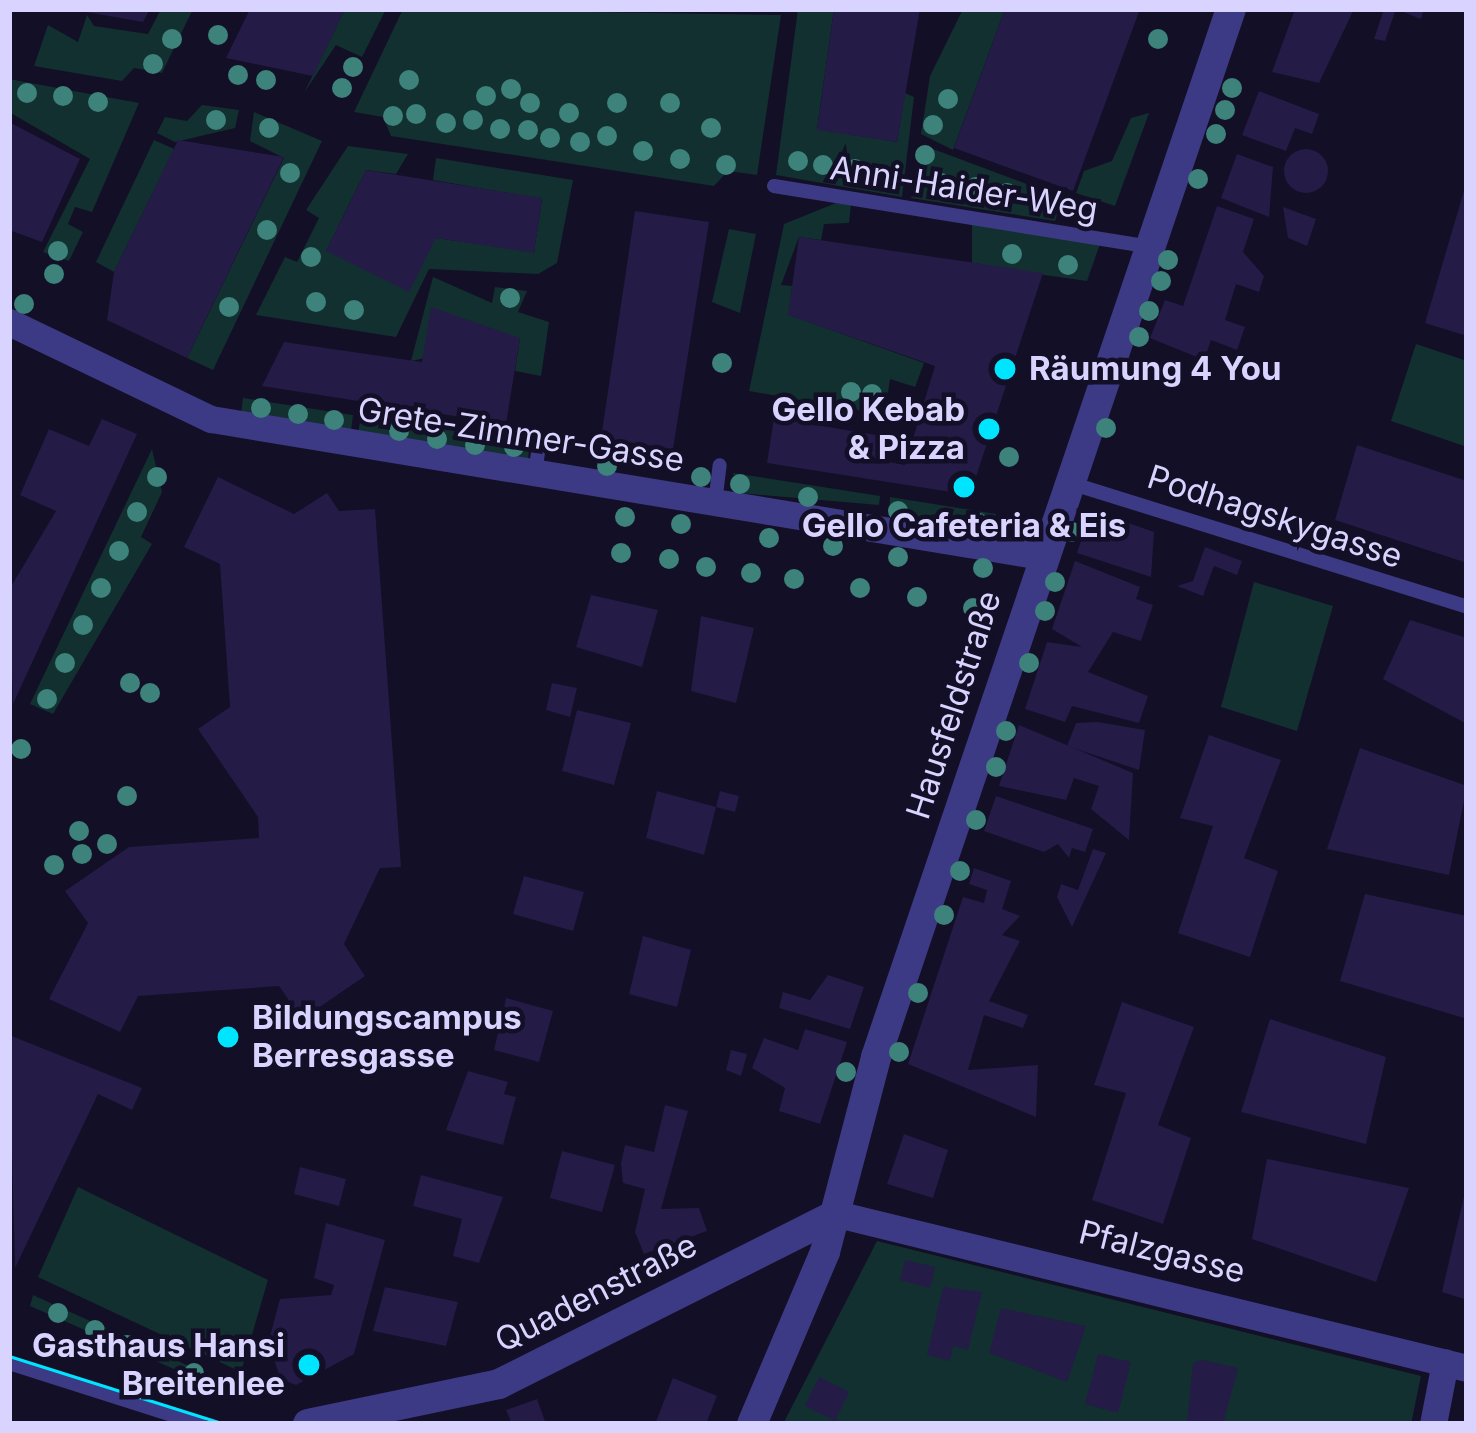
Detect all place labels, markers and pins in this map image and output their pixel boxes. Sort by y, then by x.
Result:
place label: Räumung 4 You [1029,349,1282,389]
marker: Räumung 4 You [992,356,1018,382]
place label: Gello Kebab & Pizza [771,390,965,468]
marker: Gello Kebab & Pizza [976,416,1002,442]
marker: Gello Cafeteria & Eis [951,474,977,500]
place label: Gello Cafeteria & Eis [802,506,1126,546]
place label: Bildungscampus Berresgasse [252,998,522,1076]
marker: Bildungscampus Berresgasse [215,1024,241,1050]
place label: Gasthaus Hansi Breitenlee [32,1326,285,1404]
marker: Gasthaus Hansi Breitenlee [296,1352,322,1378]

